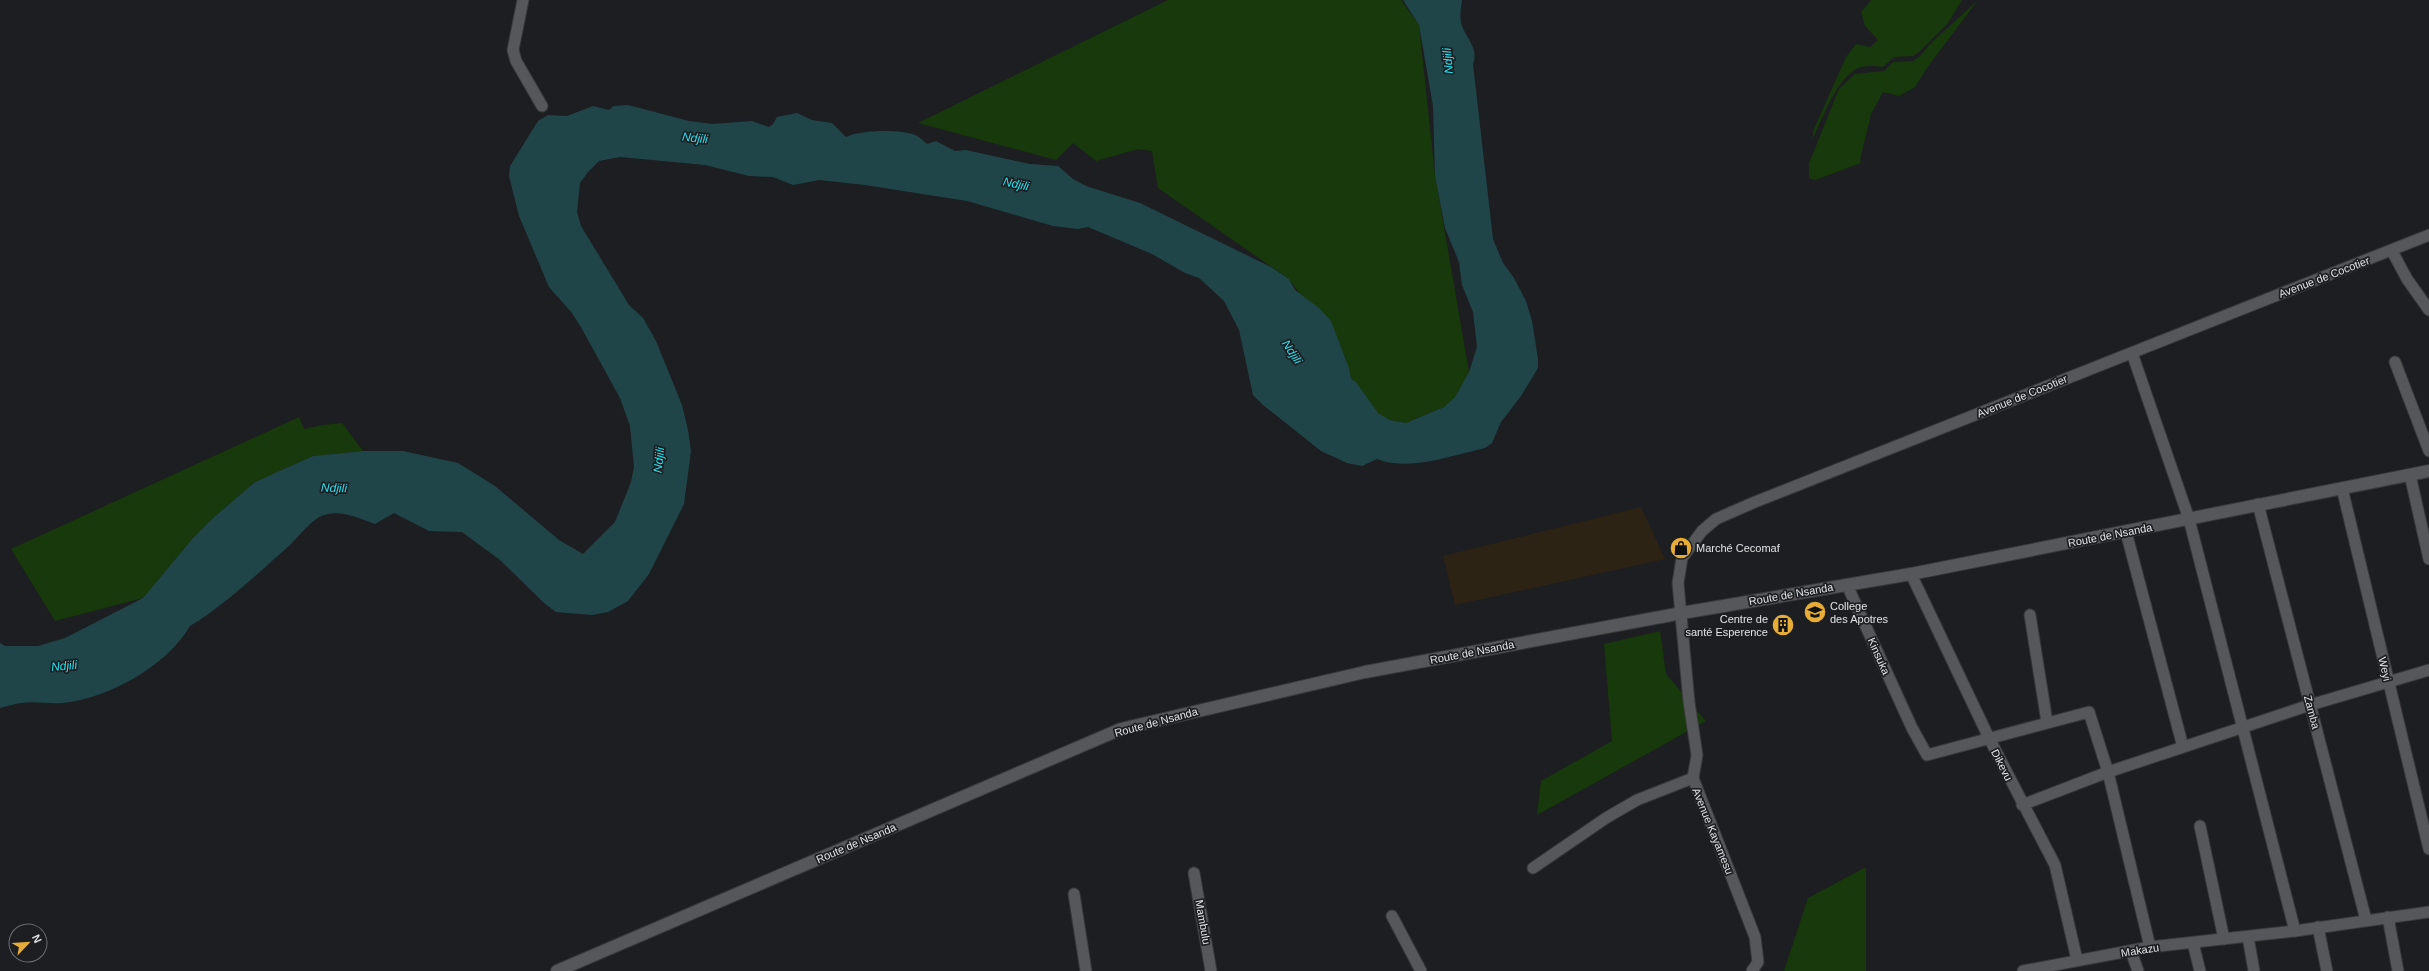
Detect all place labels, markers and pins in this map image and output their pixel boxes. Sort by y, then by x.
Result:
shop icon: Marché Cecomaf [1668,535,1694,561]
place label: Marché Cecomaf [1696,542,1781,554]
school or university icon: College des Apotres [1802,599,1828,625]
place label: College des Apotres [1830,600,1889,625]
building icon: Centre de santé Esperence [1770,612,1796,638]
place label: Centre de santé Esperence [1685,613,1768,638]

